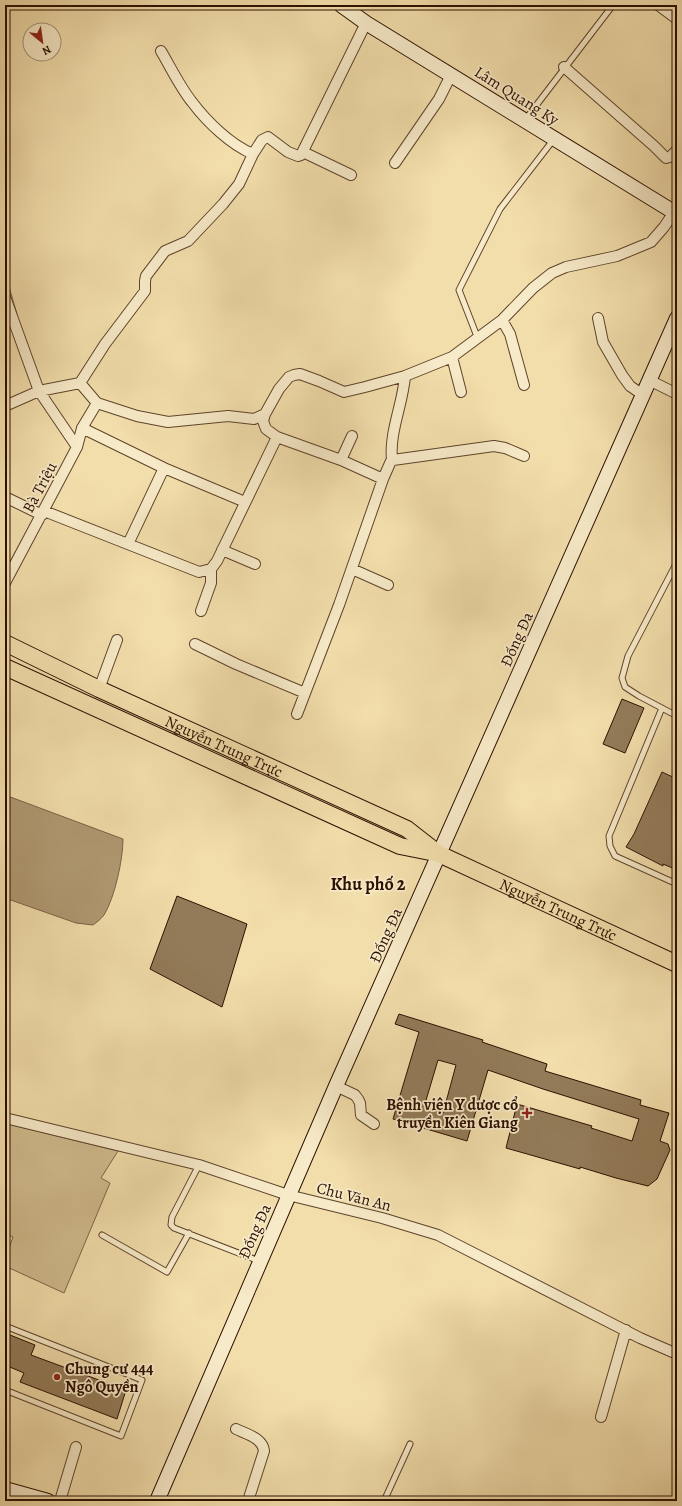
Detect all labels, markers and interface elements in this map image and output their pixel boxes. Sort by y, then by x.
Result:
north arrow [22,22,62,62]
text: N [39,42,54,59]
street label: Lâm Quang Ky [470,61,564,131]
street label: Bà Triệu [17,458,63,517]
street label: Đống Đa [495,608,539,670]
street label: Nguyễn Trung Trực [161,710,286,783]
district label: Khu phố 2 [331,872,406,896]
street label: Nguyễn Trung Trực [496,873,620,947]
street label: Đống Đa [364,904,408,966]
place label: Bệnh viện Y dược cổ truyền Kiên Giang [386,1094,519,1134]
marker: Bệnh viện Y dược cổ truyền Kiên Giang [521,1107,533,1119]
street label: Chu Văn An [314,1177,394,1217]
street label: Đống Đa [233,1200,277,1262]
place label: Chung cư 444 Ngô Quyền [65,1358,154,1398]
marker: Chung cư 444 Ngô Quyền [52,1372,62,1382]

